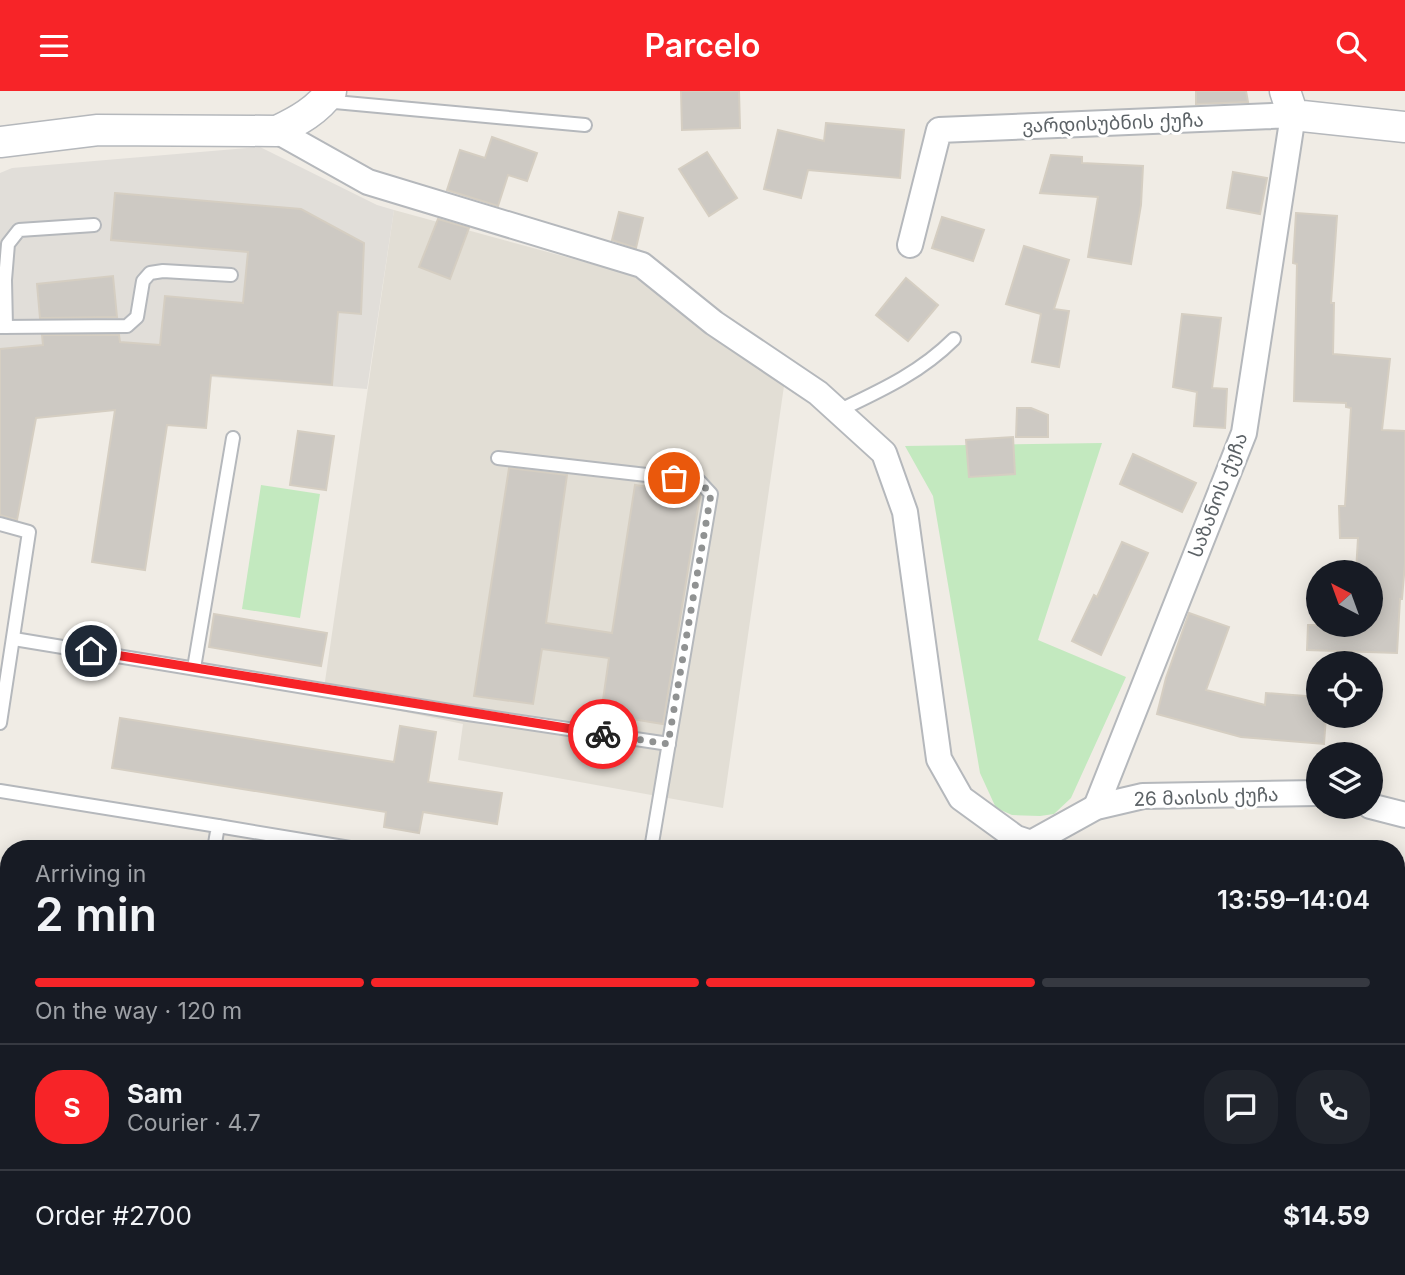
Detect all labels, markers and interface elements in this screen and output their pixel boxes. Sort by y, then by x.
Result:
text: Parcelo [644,26,761,65]
icon: menu [35,27,73,65]
icon: search [1332,27,1370,65]
street label: ვარდისუბნის ქუჩა [1022,108,1204,139]
street label: საზანოს ქუჩა [1184,429,1252,561]
pin [644,448,704,508]
icon: bag [655,459,693,497]
north arrow [1306,560,1382,637]
map controls [1306,560,1383,819]
pin [61,621,121,681]
icon: home [72,632,110,670]
button: locate [1306,651,1383,728]
courier [568,699,638,769]
icon: bike [584,715,622,753]
button: layers [1306,742,1383,819]
street label: 26 მაისის ქუჩა [1133,783,1279,811]
text: Arriving in [35,860,146,888]
text: 13:59–14:04 [1217,884,1370,915]
text: 2 min [35,886,157,942]
text: On the way · 120 m [35,997,242,1025]
button: chat [1204,1070,1278,1144]
button: phone [1296,1070,1370,1144]
text: Sam [127,1078,183,1109]
text: S [63,1092,81,1123]
text: Courier · 4.7 [127,1109,261,1137]
text: Order #2700 [35,1200,192,1231]
text: $14.59 [1283,1200,1370,1231]

